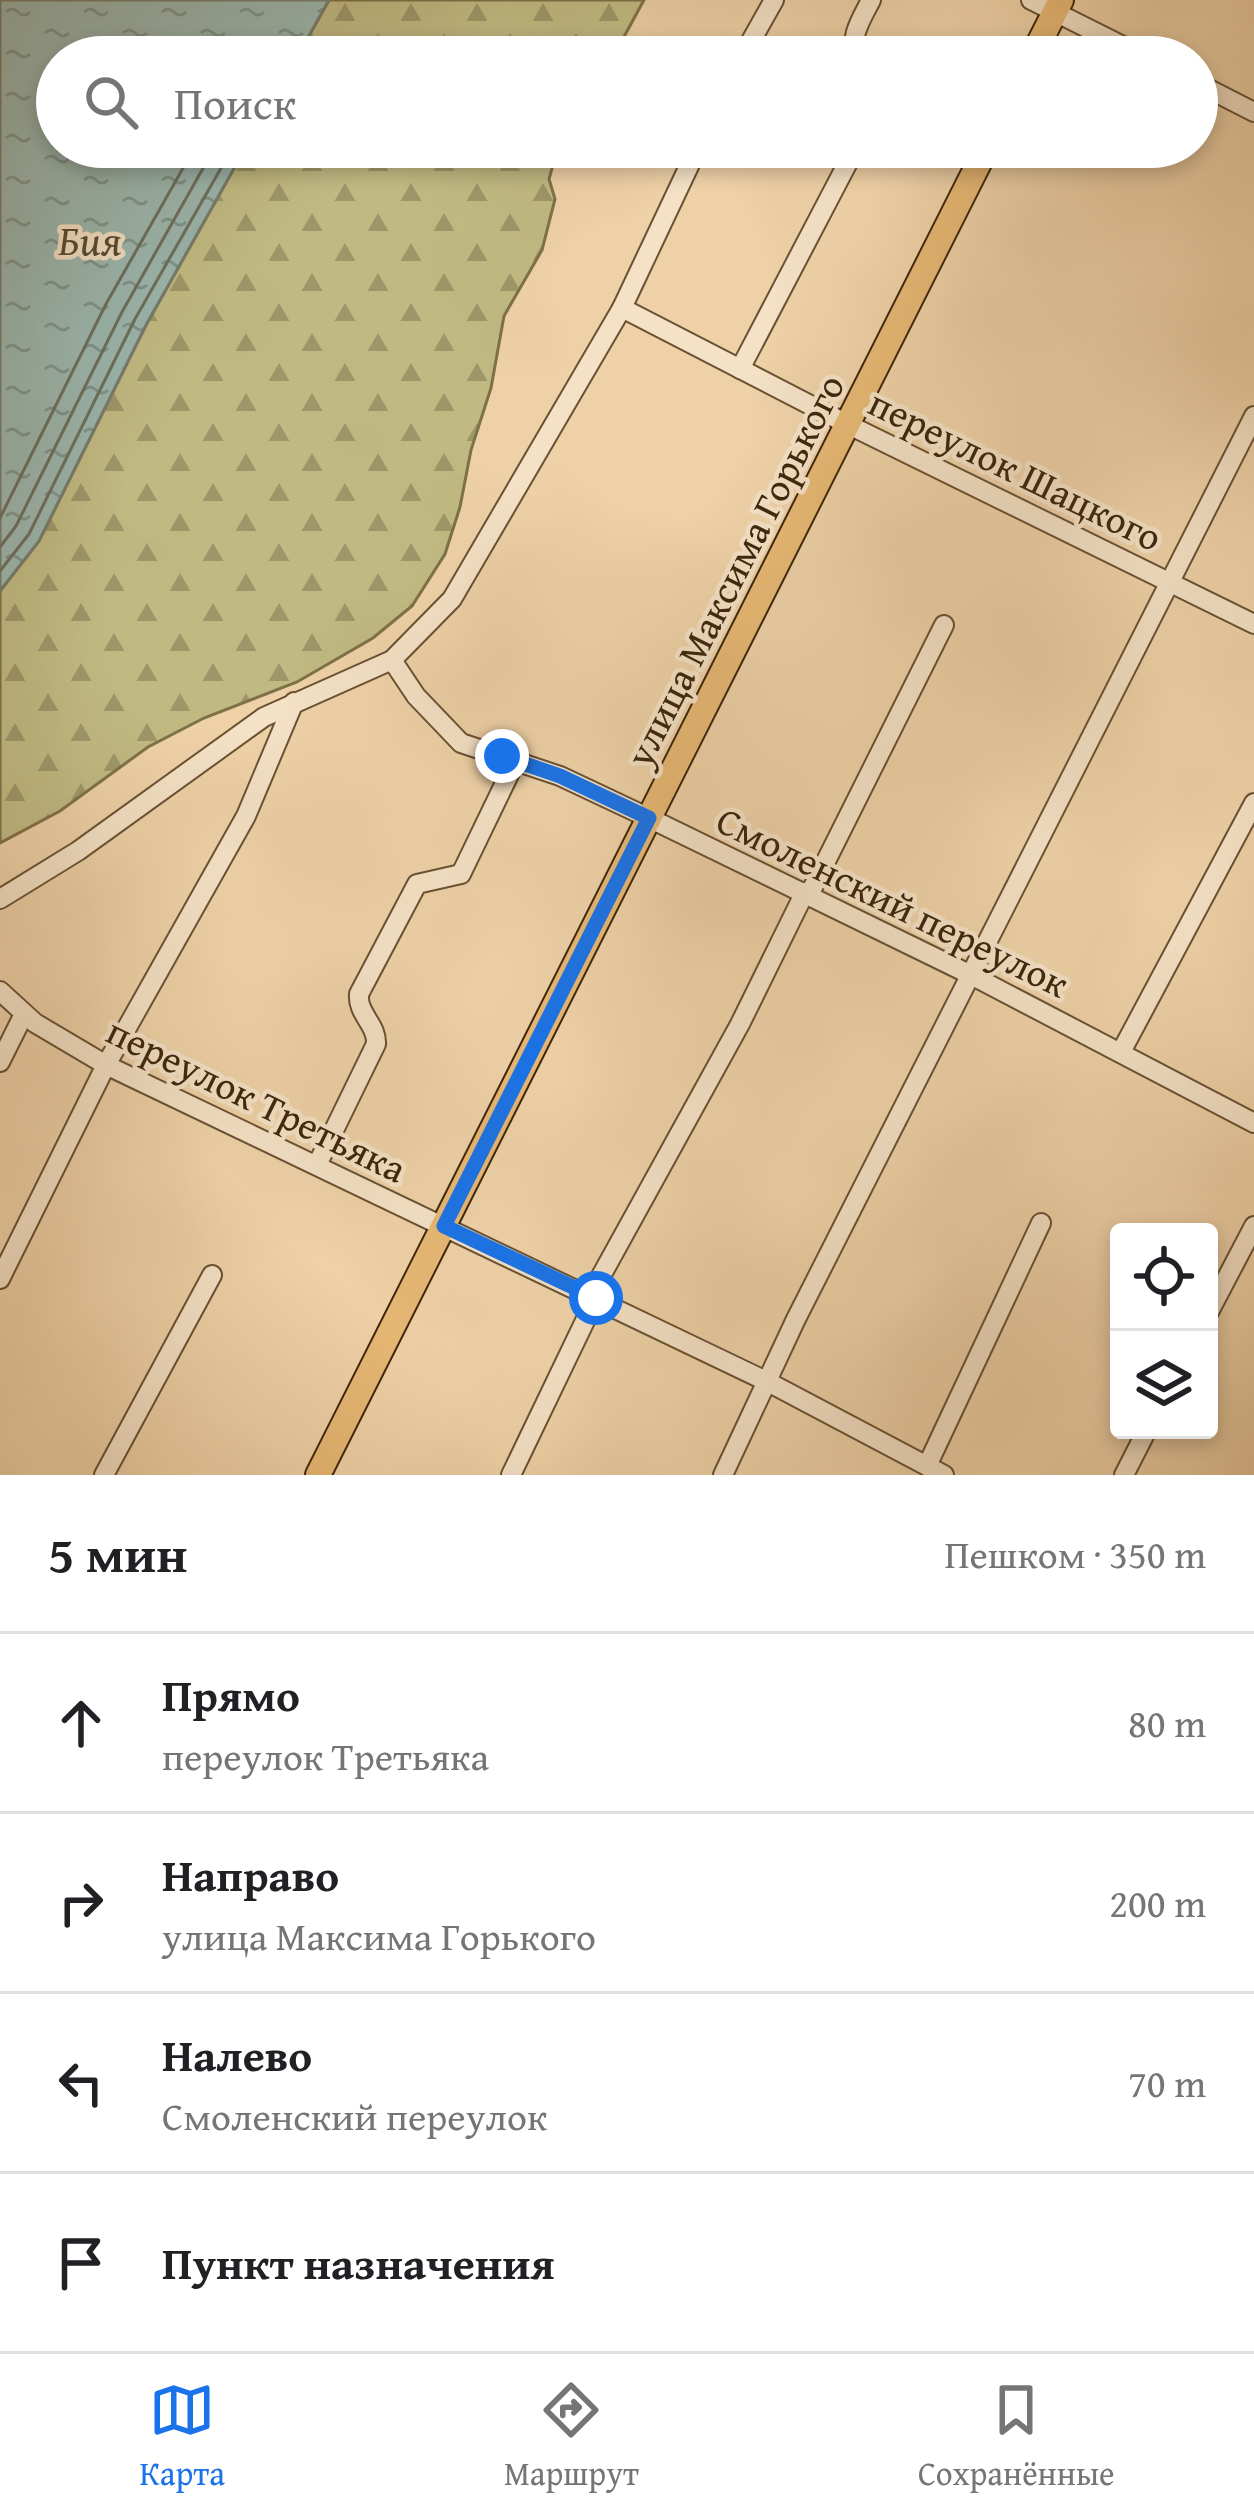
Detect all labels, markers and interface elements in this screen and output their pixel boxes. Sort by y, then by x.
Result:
search box [36,36,1218,168]
icon: search [78,69,144,135]
text: Поиск [174,70,296,135]
water label: Бия [58,209,122,270]
street label: улица Максима Горького [610,364,858,777]
street label: переулок Шацкого [860,373,1172,565]
route end [475,729,529,783]
street label: Смоленский переулок [707,791,1079,1011]
street label: переулок Третьяка [98,1002,417,1196]
map controls [1110,1223,1218,1439]
button: locate [1110,1223,1218,1331]
route start [569,1271,623,1325]
button: layers [1110,1331,1218,1439]
text: 5 мин [48,1516,187,1591]
text: Пешком · 350 m [944,1525,1206,1582]
text: Прямо [162,1662,300,1727]
icon: ahead [48,1690,114,1756]
text: 80 m [1128,1694,1206,1751]
text: переулок Третьяка [162,1727,489,1784]
text: Направо [162,1842,339,1907]
icon: right [48,1870,114,1936]
text: 200 m [1109,1874,1206,1931]
text: улица Максима Горького [162,1907,596,1964]
text: Налево [162,2022,312,2087]
icon: left [48,2050,114,2116]
text: 70 m [1128,2054,1206,2111]
text: Смоленский переулок [162,2087,547,2144]
icon: arrive [48,2230,114,2296]
text: Пункт назначения [162,2230,555,2295]
tab: Карта [140,2377,225,2497]
tab: Маршрут [504,2377,639,2497]
tab: Сохранённые [918,2377,1115,2497]

